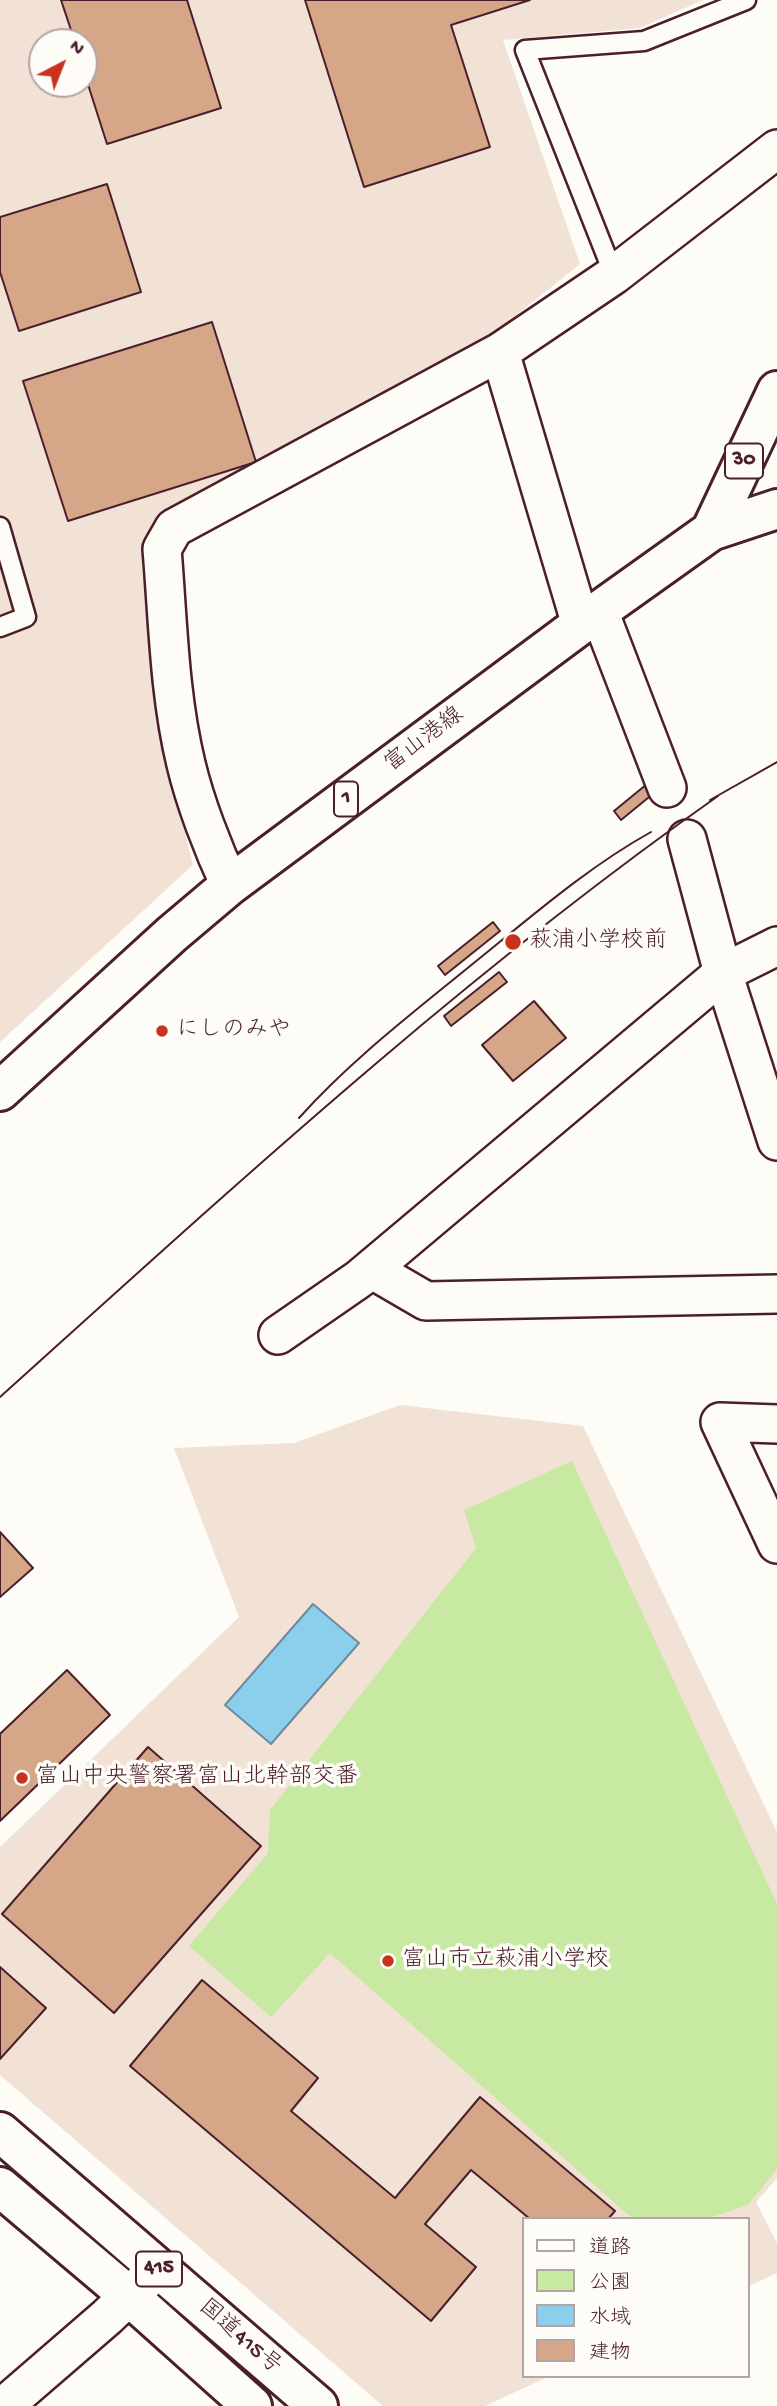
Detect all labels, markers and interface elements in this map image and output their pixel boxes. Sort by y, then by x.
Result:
north arrow [28,28,98,98]
text: N [64,36,88,61]
road number: 30 [725,444,763,478]
street label: 富山港線 [380,702,470,780]
road number: 1 [334,782,358,816]
place label: 萩浦小学校前 [529,928,667,956]
marker: 萩浦小学校前 [503,932,523,952]
place label: にしのみや [176,1017,291,1045]
marker: にしのみや [154,1023,170,1039]
place label: 富山中央警察署富山北幹部交番 [36,1764,358,1792]
marker: 富山中央警察署富山北幹部交番 [14,1770,30,1786]
place label: 富山市立萩浦小学校 [402,1947,609,1975]
marker: 富山市立萩浦小学校 [380,1953,396,1969]
legend [522,2217,749,2378]
text: 道路 [589,2237,631,2262]
road number: 415 [136,2252,182,2286]
text: 公園 [589,2272,631,2297]
street label: 国道415号 [192,2294,286,2382]
text: 水域 [589,2307,631,2332]
text: 建物 [589,2342,631,2367]

